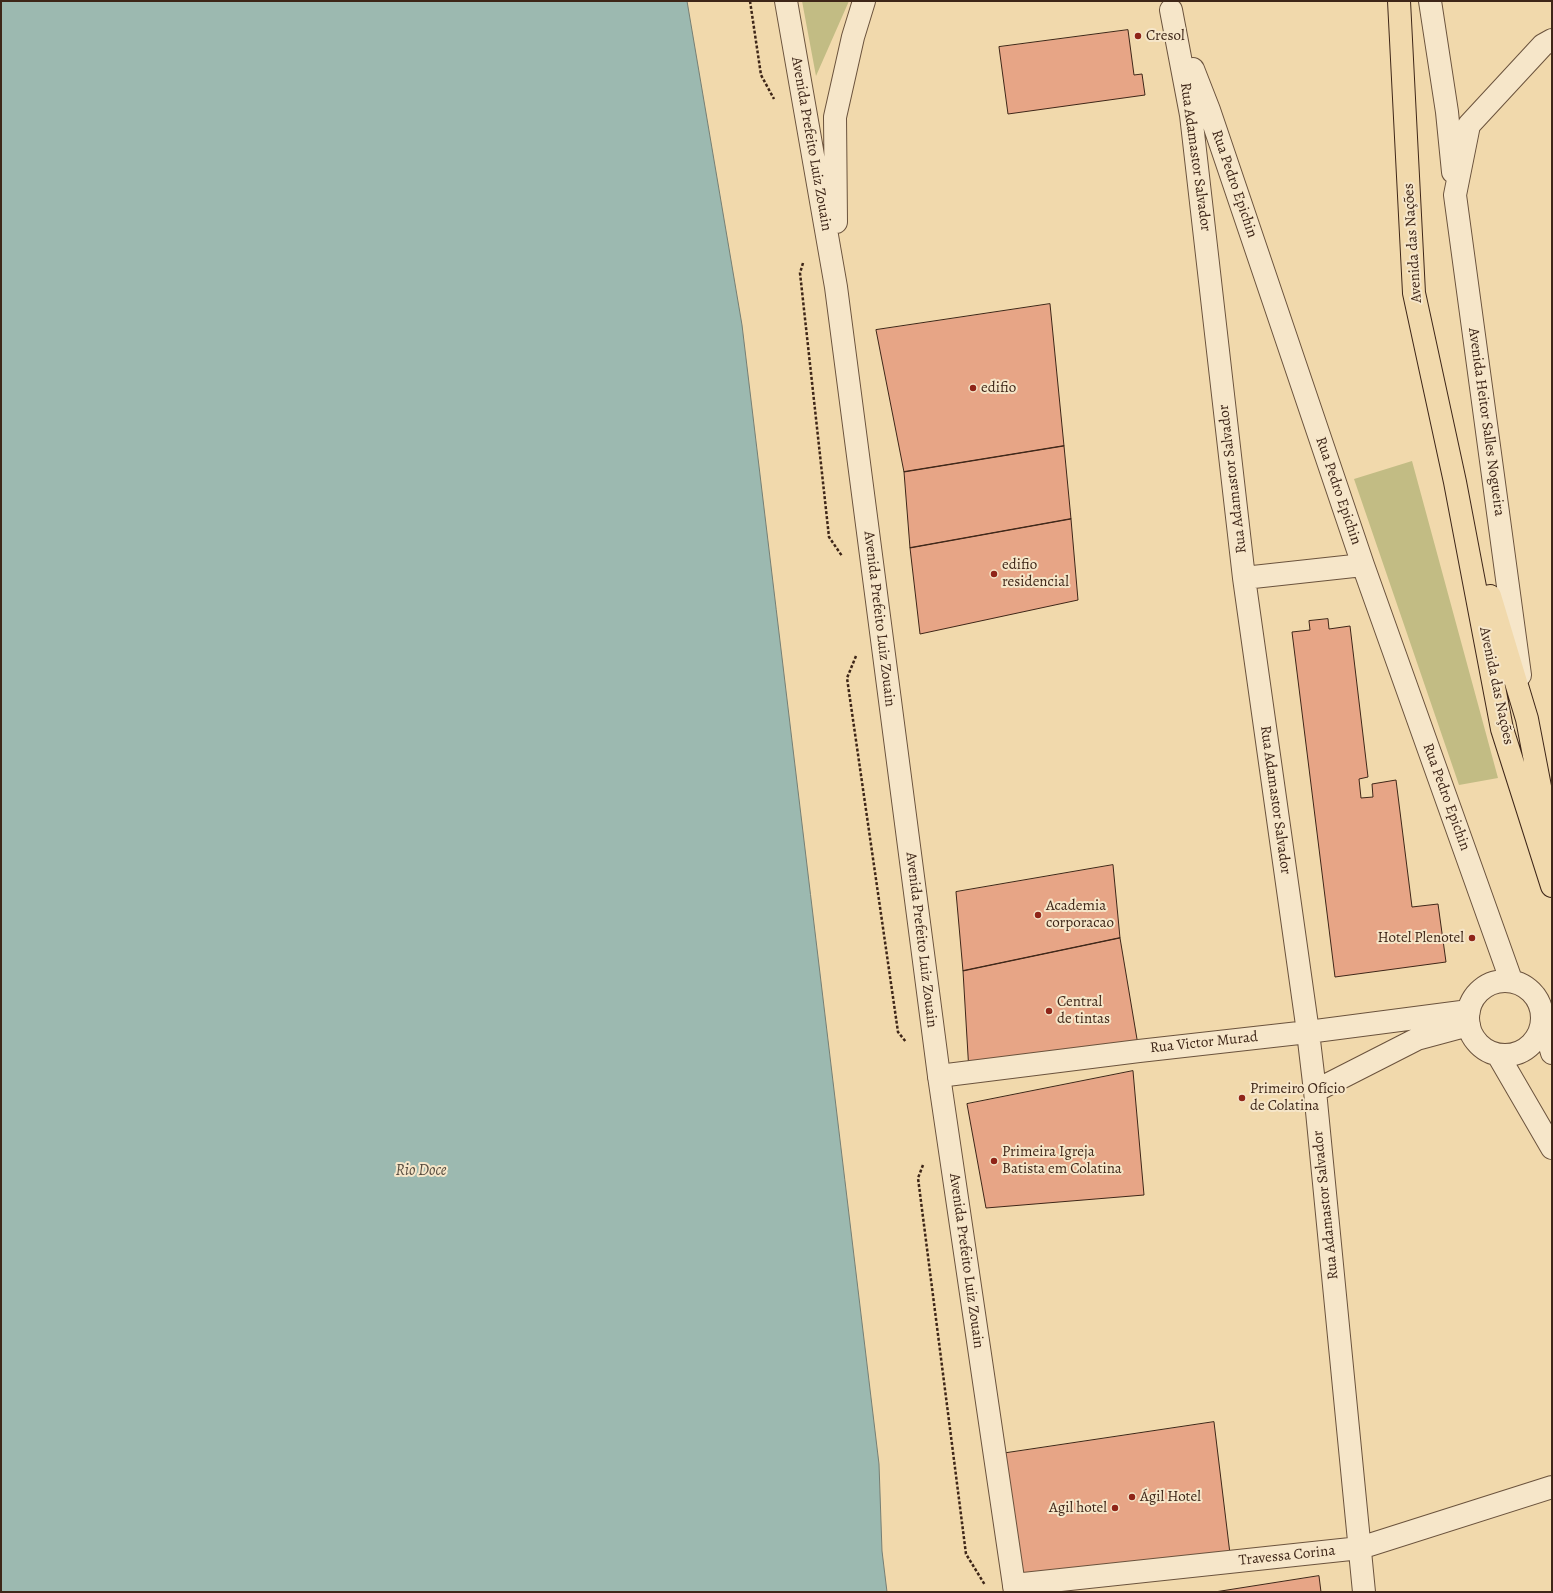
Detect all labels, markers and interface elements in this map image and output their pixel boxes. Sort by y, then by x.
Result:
place label: Cresol [1146,27,1185,45]
marker: Cresol [1133,31,1143,41]
street label: Avenida Prefeito Luiz Zouain [787,55,835,233]
street label: Rua Adamastor Salvador [1176,81,1214,233]
street label: Rua Pedro Epichin [1207,128,1261,240]
street label: Avenida das Nações [1400,183,1426,303]
street label: Avenida Heitor Salles Nogueira [1464,327,1508,517]
place label: edifio [981,379,1016,397]
marker: edifio [968,383,978,393]
street label: Rua Adamastor Salvador [1215,403,1251,555]
street label: Rua Pedro Epichin [1311,435,1365,547]
street label: Avenida Prefeito Luiz Zouain [859,530,899,708]
place label: edifio residencial [1002,556,1069,591]
marker: edifio residencial [989,569,999,579]
street label: Avenida das Nações [1475,625,1517,747]
street label: Rua Adamastor Salvador [1256,724,1294,876]
street label: Rua Pedro Epichin [1418,741,1474,853]
street label: Avenida Prefeito Luiz Zouain [901,851,941,1029]
place label: Academia corporacao [1046,897,1114,932]
marker: Academia corporacao [1033,910,1043,920]
place label: Hotel Plenotel [1378,929,1464,947]
marker: Hotel Plenotel [1467,933,1477,943]
place label: Central de tintas [1057,993,1110,1028]
marker: Central de tintas [1044,1006,1054,1016]
street label: Rua Victor Murad [1149,1028,1259,1058]
place label: Primeiro Ofício de Colatina [1250,1080,1345,1115]
marker: Primeiro Ofício de Colatina [1237,1093,1247,1103]
street label: Rua Adamastor Salvador [1309,1129,1343,1281]
place label: Primeira Igreja Batista em Colatina [1002,1143,1122,1178]
marker: Primeira Igreja Batista em Colatina [989,1156,999,1166]
water label: Rio Doce [396,1161,446,1181]
street label: Avenida Prefeito Luiz Zouain [945,1172,987,1350]
place label: Ágil Hotel [1140,1488,1201,1506]
marker: Ágil Hotel [1127,1492,1137,1502]
place label: Agil hotel [1049,1499,1107,1517]
marker: Agil hotel [1110,1503,1120,1513]
street label: Travessa Corina [1238,1542,1336,1570]

